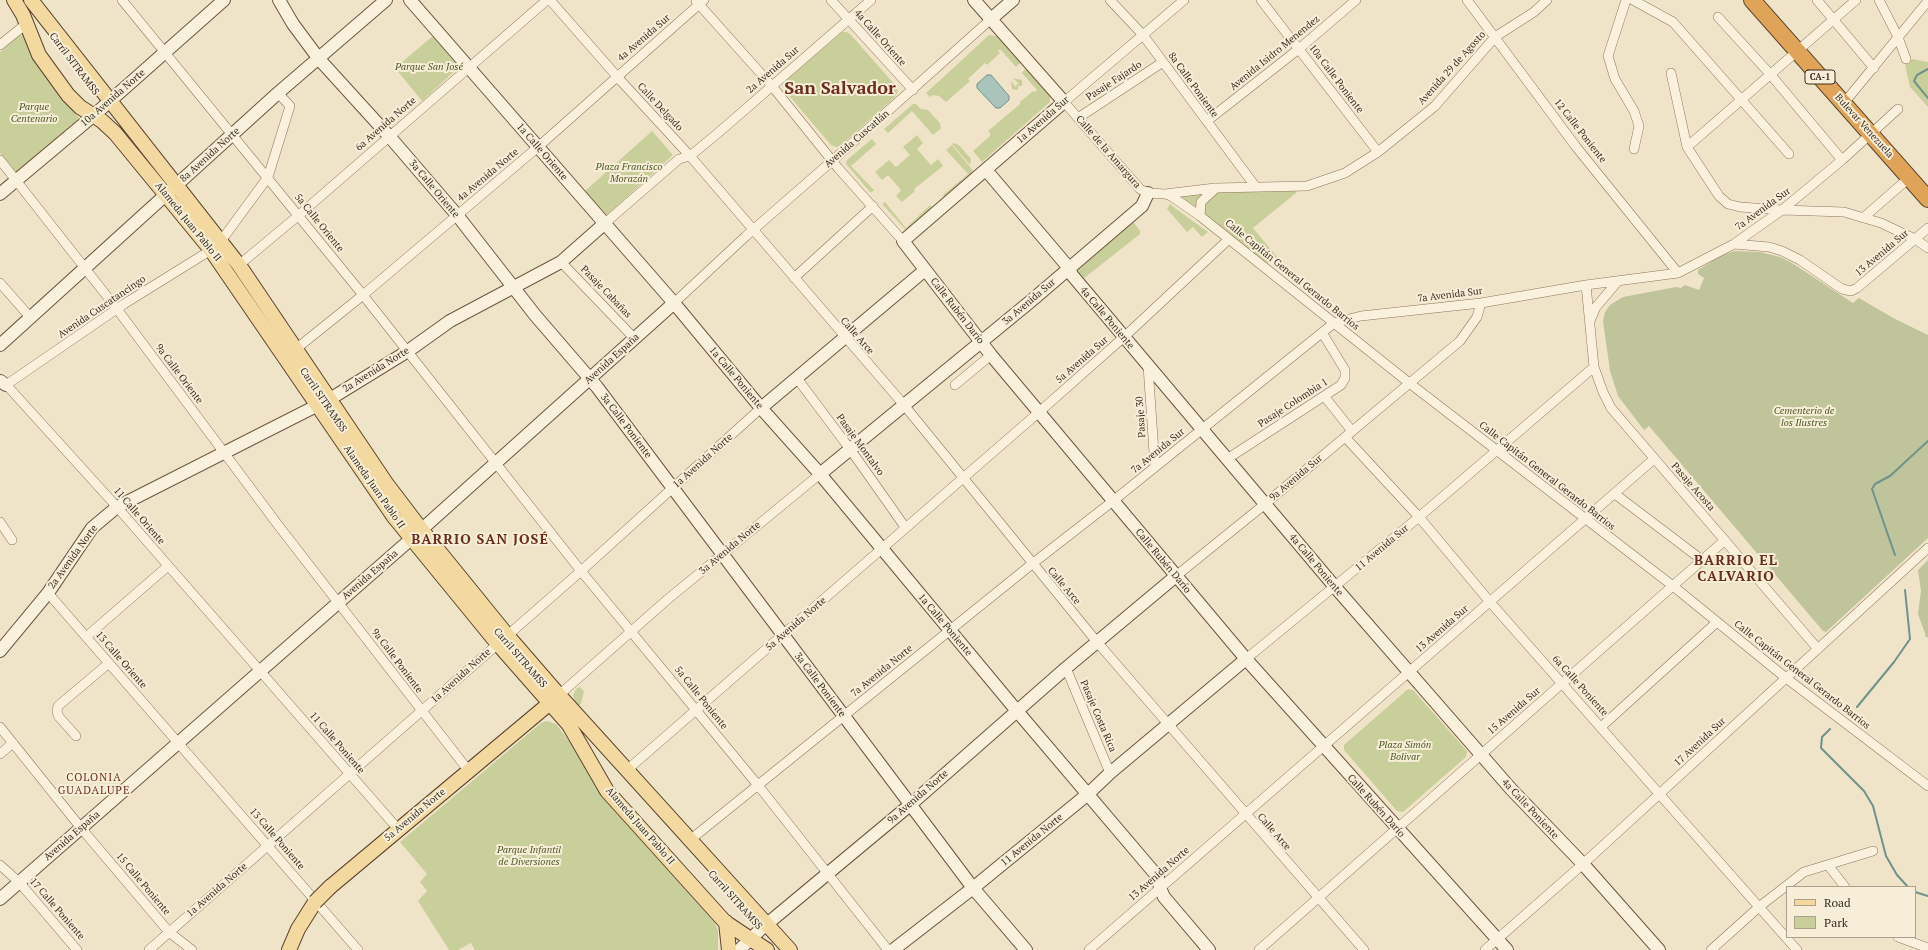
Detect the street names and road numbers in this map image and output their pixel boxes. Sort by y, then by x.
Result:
street label: 4a Calle Oriente [852,7,908,69]
street label: 4a Avenida Sur [615,12,673,64]
street label: Avenida Isidro Menendez [1228,13,1322,93]
street label: Avenida 29 de Agosto [1416,29,1488,107]
street label: Carril SITRAMSS [47,30,101,98]
street label: 10a Calle Poniente [1306,42,1366,116]
street label: 2a Avenida Sur [744,44,802,96]
street label: 8a Calle Poniente [1165,50,1221,120]
street label: Pasaje Fajardo [1084,59,1144,103]
street label: 10a Avenida Norte [78,67,148,129]
road number: CA-1 [1805,70,1835,84]
street label: Calle Delgado [635,80,685,134]
street label: Bulevar Venezuela [1832,92,1896,160]
street label: 6a Avenida Norte [353,94,419,154]
street label: 1a Avenida Sur [1014,94,1072,146]
street label: 12 Calle Poniente [1551,97,1609,165]
street label: Avenida Cuscatlán [822,108,892,170]
street label: Calle de la Amargura [1073,113,1143,191]
street label: 1a Calle Oriente [514,121,570,183]
street label: 8a Avenida Norte [178,125,242,185]
street label: 4a Avenida Norte [455,146,521,204]
street label: 3a Calle Oriente [406,158,462,220]
street label: Alameda Juan Pablo II [152,180,224,264]
street label: 7a Avenida Sur [1733,185,1793,233]
street label: 5a Calle Oriente [292,191,346,255]
street label: Calle Capitán General Gerardo Barrios [1222,217,1362,333]
street label: 13 Avenida Sur [1853,227,1911,279]
street label: Pasaje Cabañas [578,263,634,321]
street label: Avenida Cuscatancingo [56,273,148,341]
street label: Calle Rubén Darío [928,276,986,346]
street label: 3a Avenida Sur [1000,276,1058,328]
street label: 4a Calle Poniente [1077,284,1137,352]
street label: 7a Avenida Sur [1417,285,1483,305]
street label: Calle Arce [838,315,876,357]
street label: Avenida España [582,331,642,387]
street label: 5a Avenida Sur [1053,334,1111,386]
street label: 9a Calle Oriente [153,342,205,406]
street label: 1a Calle Poniente [706,344,766,412]
street label: 2a Avenida Norte [340,345,412,395]
street label: Carril SITRAMSS [297,365,349,435]
street label: Pasaje Colombia 1 [1256,376,1330,430]
street label: 3a Calle Poniente [598,391,654,461]
street label: Pasaje 30 [1134,396,1148,438]
street label: Pasaje Montalvo [834,412,886,478]
street label: Calle Capitán General Gerardo Barrios [1477,419,1617,533]
street label: 7a Avenida Sur [1129,426,1187,476]
street label: 1a Avenida Norte [671,431,735,491]
street label: Alameda Juan Pablo II [341,443,407,531]
street label: 9a Avenida Sur [1267,452,1325,504]
street label: Pasaje Acosta [1669,460,1717,514]
street label: 11 Calle Oriente [111,485,167,547]
street label: 3a Avenida Norte [697,519,763,577]
street label: 11 Avenida Sur [1353,522,1411,574]
street label: 2a Avenida Norte [46,523,100,591]
street label: Calle Rubén Darío [1133,526,1193,596]
street label: 4a Calle Poniente [1286,531,1346,599]
street label: Avenida España [340,548,400,602]
street label: Calle Arce [1045,565,1083,607]
street label: 1a Calle Poniente [915,591,975,659]
street label: 5a Avenida Norte [763,594,829,654]
street label: 13 Avenida Sur [1413,603,1471,655]
street label: Calle Capitán General Gerardo Barrios [1732,618,1872,732]
street label: 9a Calle Poniente [369,626,425,696]
street label: Carril SITRAMSS [491,626,549,690]
street label: 13 Calle Oriente [93,629,149,691]
street label: 7a Avenida Norte [849,643,915,699]
street label: 1a Avenida Norte [429,646,493,706]
street label: 3a Calle Poniente [792,650,848,720]
street label: 6a Calle Poniente [1550,653,1610,719]
street label: 5a Calle Poniente [672,664,730,732]
street label: Pasaje Costa Rica [1077,678,1119,754]
street label: 15 Avenida Sur [1485,685,1543,737]
street label: 11 Calle Poniente [307,710,367,776]
street label: 17 Avenida Sur [1672,715,1728,769]
street label: 9a Avenida Norte [885,767,951,827]
street label: Calle Rubén Darío [1345,772,1407,840]
street label: 4a Calle Poniente [1499,777,1561,841]
street label: Alameda Juan Pablo II [603,785,677,867]
street label: 5a Avenida Norte [382,786,448,844]
street label: 13 Calle Poniente [247,806,307,872]
street label: Avenida España [42,809,102,863]
street label: 11 Avenida Norte [998,811,1066,869]
street label: Calle Arce [1255,811,1293,853]
street label: 13 Avenida Norte [1126,844,1192,904]
street label: 15 Calle Poniente [113,850,173,918]
street label: 1a Avenida Norte [184,860,250,920]
street label: Carril SITRAMSS [705,868,765,932]
street label: 17 Calle Poniente [27,876,87,942]

